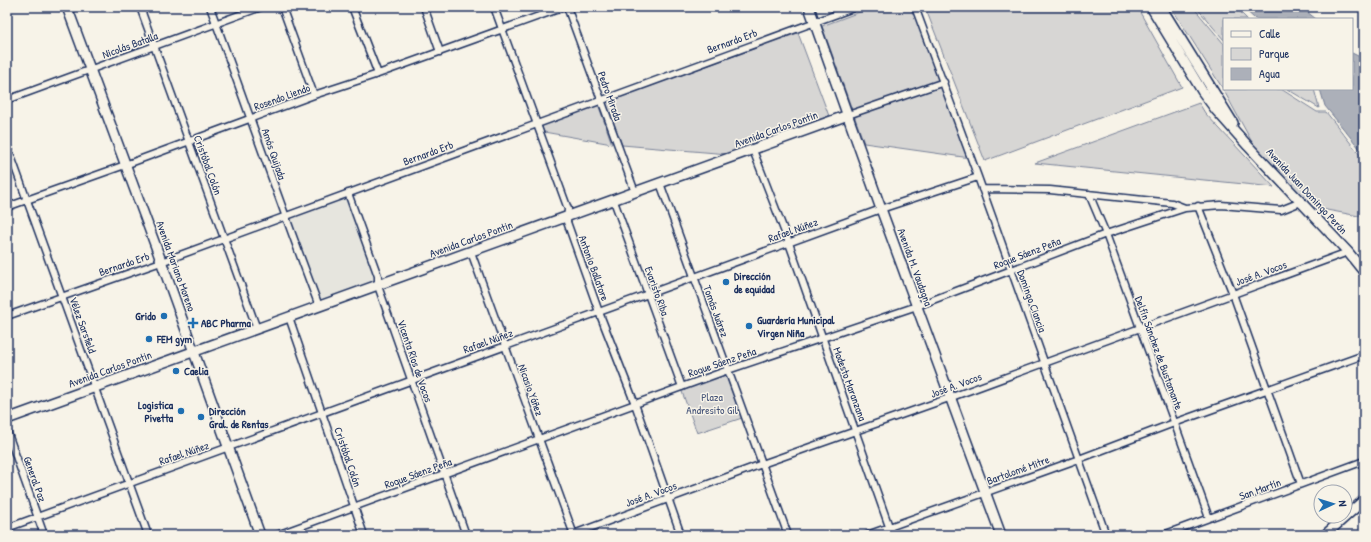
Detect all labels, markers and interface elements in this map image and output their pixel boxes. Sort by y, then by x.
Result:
legend [1223,18,1353,90]
street label: Bernardo Erb [705,25,760,57]
text: Calle [1259,25,1280,42]
street label: Nicolás Batalla [100,28,160,62]
text: Parque [1259,45,1289,62]
text: Agua [1259,65,1280,82]
street label: Pedro Mirada [595,69,626,123]
street label: Rosendo Liendo [252,80,313,114]
street label: Avenida Carlos Pontin [733,107,819,151]
street label: Amós Quijada [259,126,290,182]
street label: Cristóbal Colón [191,133,225,197]
street label: Bernardo Erb [401,137,456,169]
street label: Avenida Juan Domingo Perón [1263,145,1351,237]
street label: Rafael Núñez [766,214,820,245]
street label: Avenida Carlos Pontin [428,217,514,261]
street label: Avenida Mariano Moreno [153,219,199,314]
street label: Avenida M. Vaudagna [894,226,936,308]
street label: Antonio Ballatore [576,233,613,303]
street label: Roque Sáenz Peña [991,234,1063,272]
street label: Bernardo Erb [97,249,152,279]
street label: José A. Vocos [1233,257,1289,289]
street label: Evaristo Riba [642,264,673,318]
street label: Domingo Ciancia [1014,268,1050,335]
place label: Dirección de equidad [734,269,775,297]
marker: Dirección de equidad [721,277,731,287]
street label: Tomás Juárez [700,283,732,339]
street label: Delfín Sánchez de Bustamante [1132,294,1186,412]
street label: Vélez Sarsfield [66,295,100,356]
place label: Grido [135,309,157,323]
marker: Grido [159,311,169,321]
place label: Guardería Municipal Virgen Niña [757,313,836,341]
place label: ABC Pharma [201,316,251,330]
marker: ABC Pharma [188,318,198,328]
street label: Vicenta Ríos de Vocos [394,318,436,404]
marker: Guardería Municipal Virgen Niña [744,321,754,331]
street label: Rafael Núñez [461,325,515,356]
place label: FEM gym [156,332,193,347]
marker: FEM gym [144,334,154,344]
street label: Roque Sáenz Peña [686,344,758,380]
street label: Modesto Maranzana [830,345,870,423]
street label: Avenida Carlos Pontin [67,347,153,391]
street label: Nicasio Yáñez [515,362,547,418]
place label: Caelia [184,364,209,378]
marker: Caelia [171,366,181,376]
street label: José A. Vocos [928,369,984,401]
park label: Plaza Andresito Gil [686,390,738,417]
place label: Logistica Pivetta [138,398,174,425]
place label: Dirección Gral. de Rentas [209,404,269,431]
marker: Logistica Pivetta [176,406,186,416]
marker: Dirección Gral. de Rentas [196,412,206,422]
street label: Cristóbal Colón [331,425,365,489]
street label: Rafael Núñez [157,438,211,468]
street label: Bartolomé Mitre [985,452,1052,488]
street label: General Paz [20,454,50,504]
street label: Roque Sáenz Peña [382,454,454,492]
street label: San Martín [1237,475,1283,503]
street label: José A. Vocos [623,478,679,510]
north arrow [1313,484,1353,524]
text: N [1336,500,1350,507]

